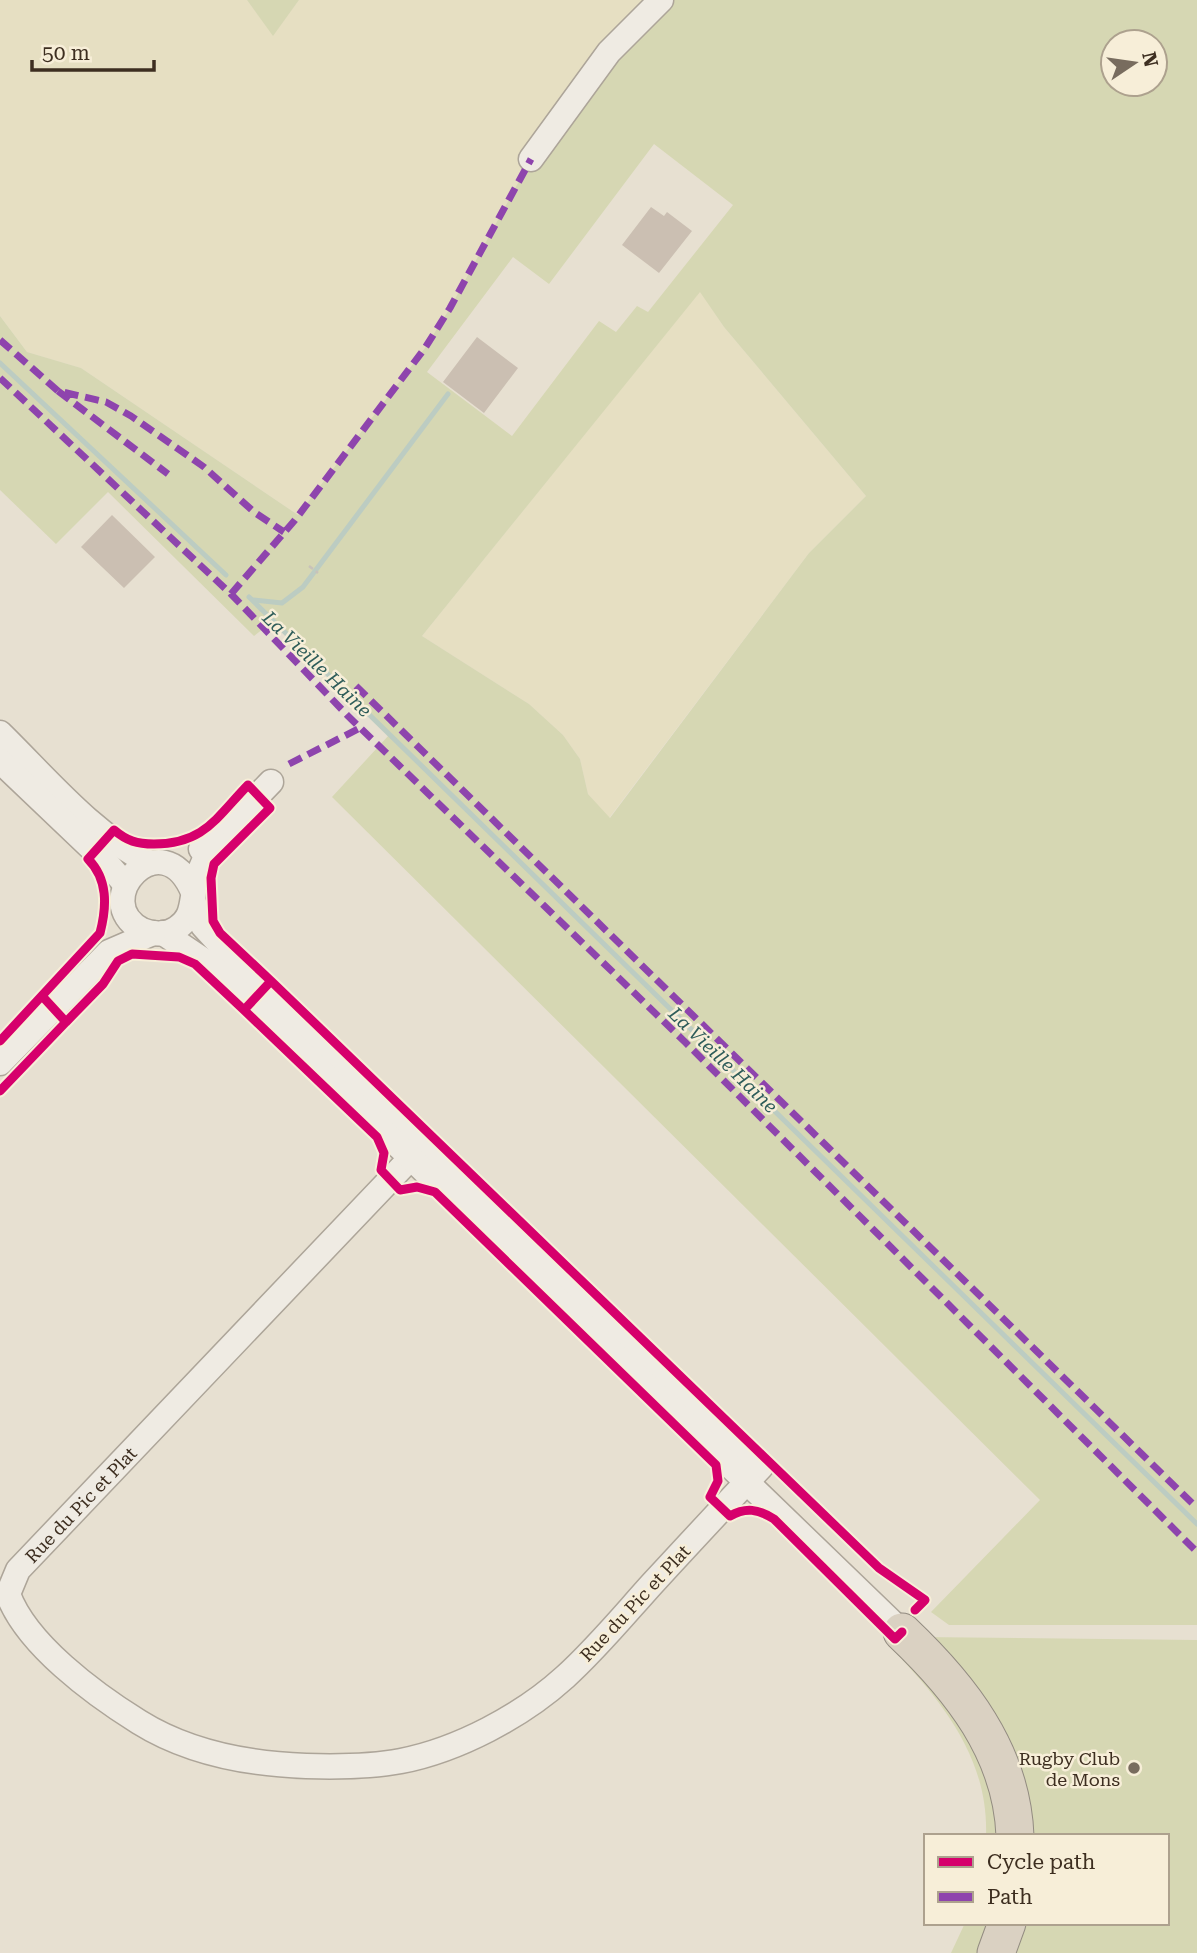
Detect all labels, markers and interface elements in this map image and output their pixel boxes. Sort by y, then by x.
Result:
scale bar [32,28,154,72]
north arrow [1099,28,1169,98]
text: 50 m [42,41,90,65]
text: N [1137,50,1163,69]
water label: La Vieille Haine [257,606,377,722]
water label: La Vieille Haine [663,1002,783,1118]
street label: Rue du Pic et Plat [21,1442,141,1567]
street label: Rue du Pic et Plat [576,1540,695,1666]
place label: Rugby Club de Mons [1019,1748,1120,1790]
marker: Rugby Club de Mons [1126,1760,1142,1776]
legend [924,1834,1169,1925]
text: Cycle path [987,1850,1096,1874]
text: Path [987,1885,1033,1909]

